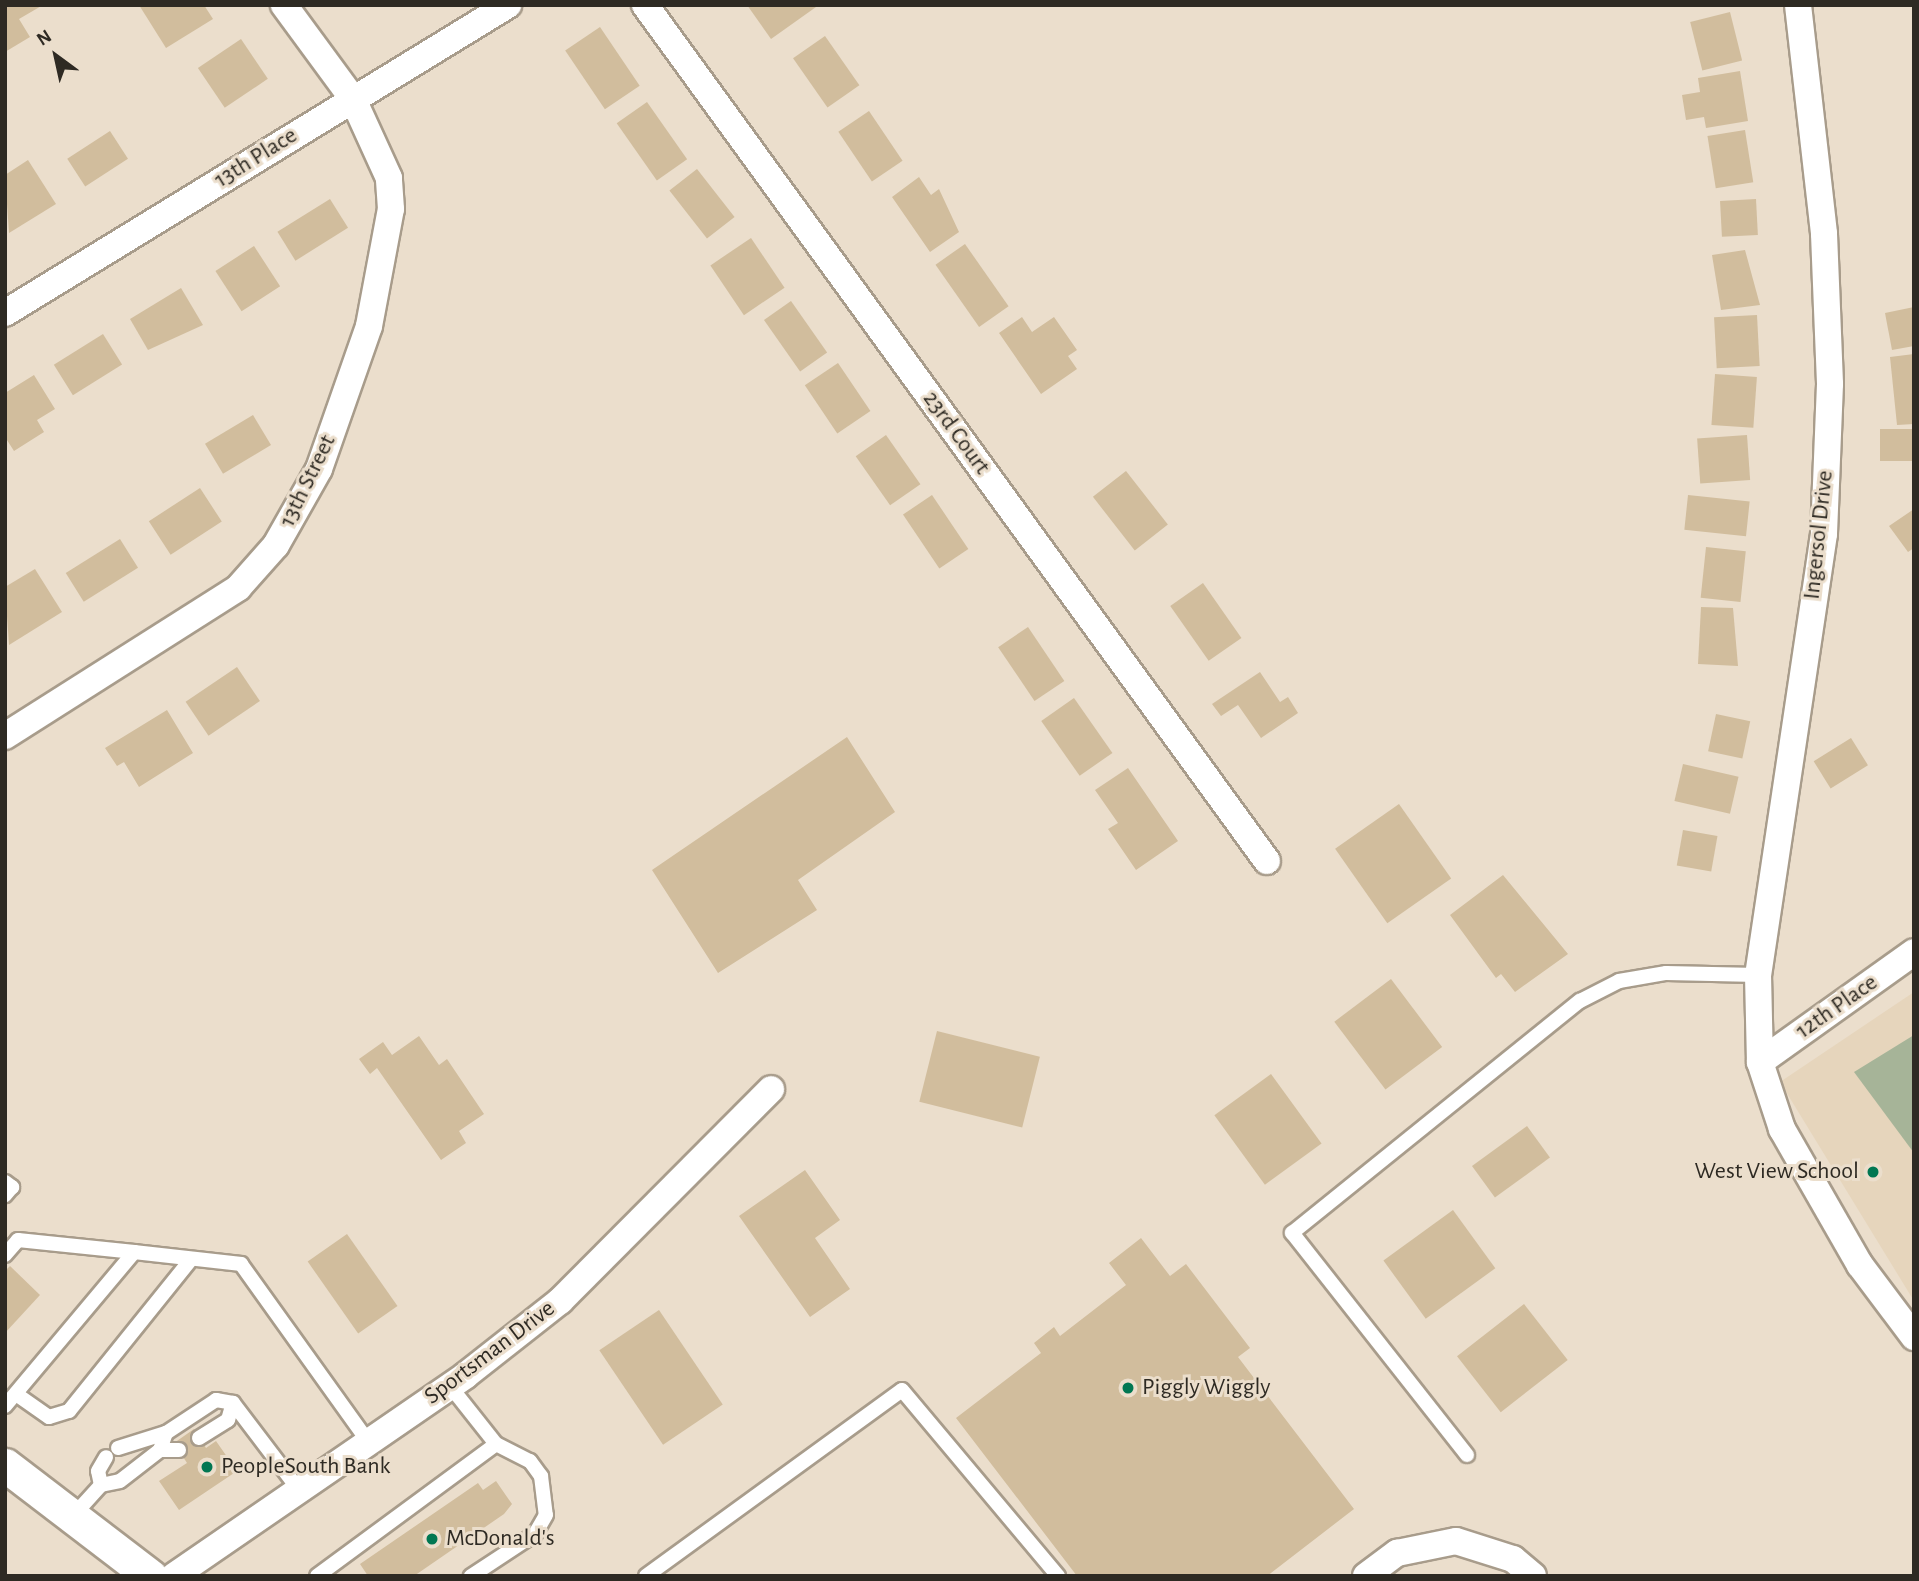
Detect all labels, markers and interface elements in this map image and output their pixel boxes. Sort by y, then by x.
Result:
north arrow [21,21,91,91]
text: N [34,26,55,50]
street label: 13th Place [209,121,303,195]
street label: 23rd Court [916,386,996,480]
street label: 13th Street [273,430,343,532]
street label: Ingersol Drive [1798,469,1840,601]
street label: 12th Place [1791,969,1883,1045]
place label: West View School [1694,1158,1859,1186]
marker: West View School [1865,1164,1881,1180]
street label: Sportsman Drive [419,1295,561,1411]
place label: Piggly Wiggly [1142,1374,1271,1402]
marker: Piggly Wiggly [1120,1380,1136,1396]
place label: PeopleSouth Bank [221,1453,391,1481]
marker: PeopleSouth Bank [199,1459,215,1475]
place label: McDonald's [446,1525,555,1553]
marker: McDonald's [424,1531,440,1547]

